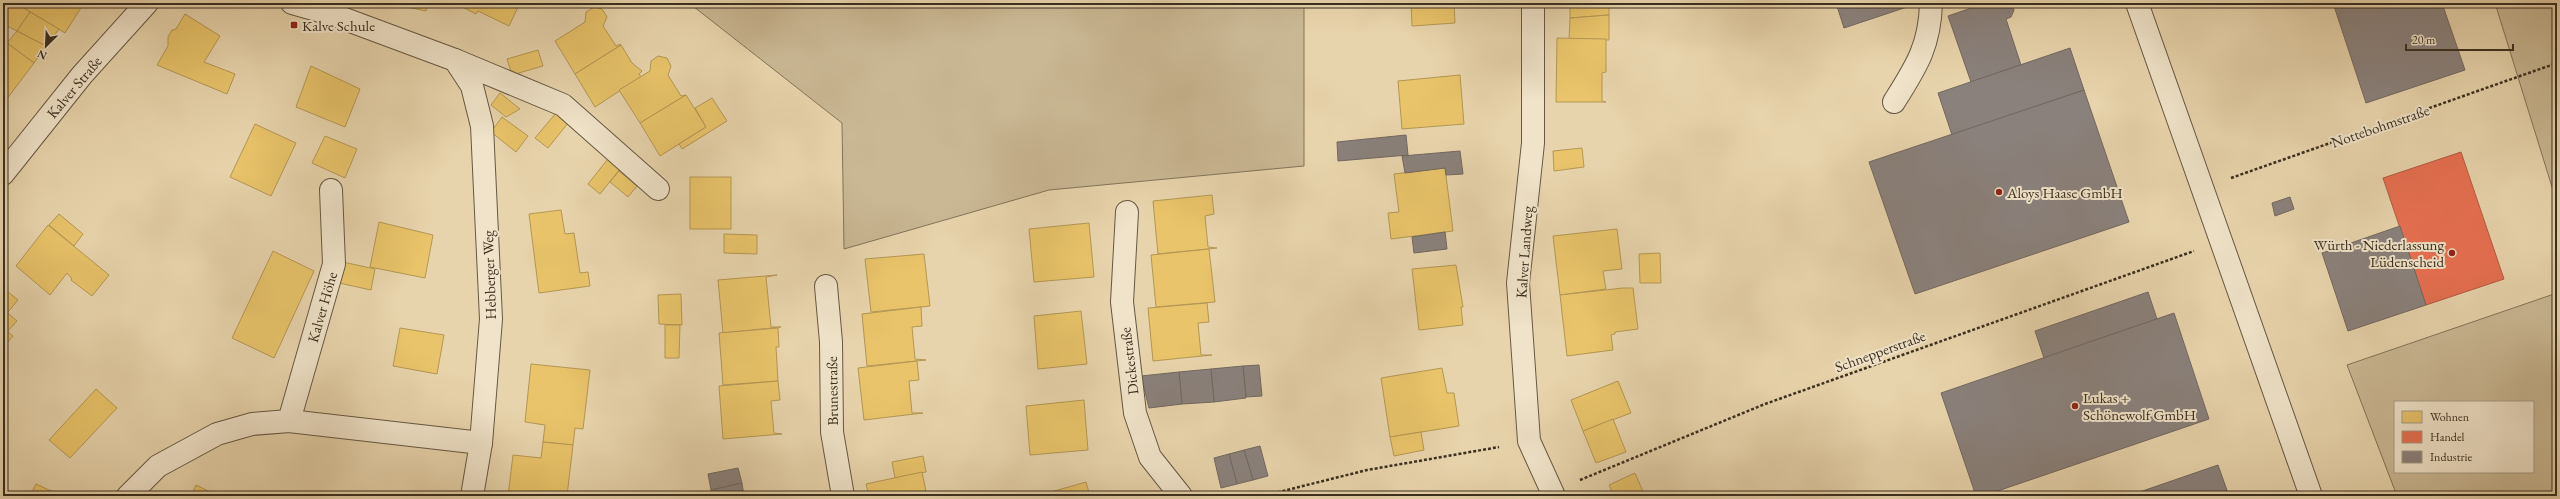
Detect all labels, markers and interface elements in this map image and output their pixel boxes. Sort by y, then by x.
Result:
place label: Kalve Schule [302,16,375,35]
marker: Kalve Schule [289,20,299,30]
north arrow [26,26,66,66]
scale bar [2406,26,2513,52]
text: 20 m [2412,32,2436,48]
text: N [35,47,49,63]
street label: Kalver Straße [42,52,106,122]
street label: Nottebohmstraße [2328,100,2432,152]
place label: Aloys Haase GmbH [2006,183,2123,202]
marker: Aloys Haase GmbH [1994,187,2004,197]
street label: Kalver Landweg [1511,205,1537,299]
street label: Hebberger Weg [478,230,500,320]
place label: Würth - Niederlassung Lüdenscheid [2313,235,2444,271]
marker: Würth - Niederlassung Lüdenscheid [2447,248,2457,258]
street label: Kalver Höhe [303,269,341,345]
street label: Dickestraße [1115,326,1143,396]
street label: Schnepperstraße [1832,326,1928,376]
street label: Brunestraße [822,356,842,426]
place label: Lukas + Schönewolf GmbH [2083,388,2196,424]
marker: Lukas + Schönewolf GmbH [2070,401,2080,411]
legend [2394,401,2534,473]
text: Wohnen [2430,409,2470,425]
text: Handel [2430,429,2465,445]
text: Industrie [2430,449,2472,465]

